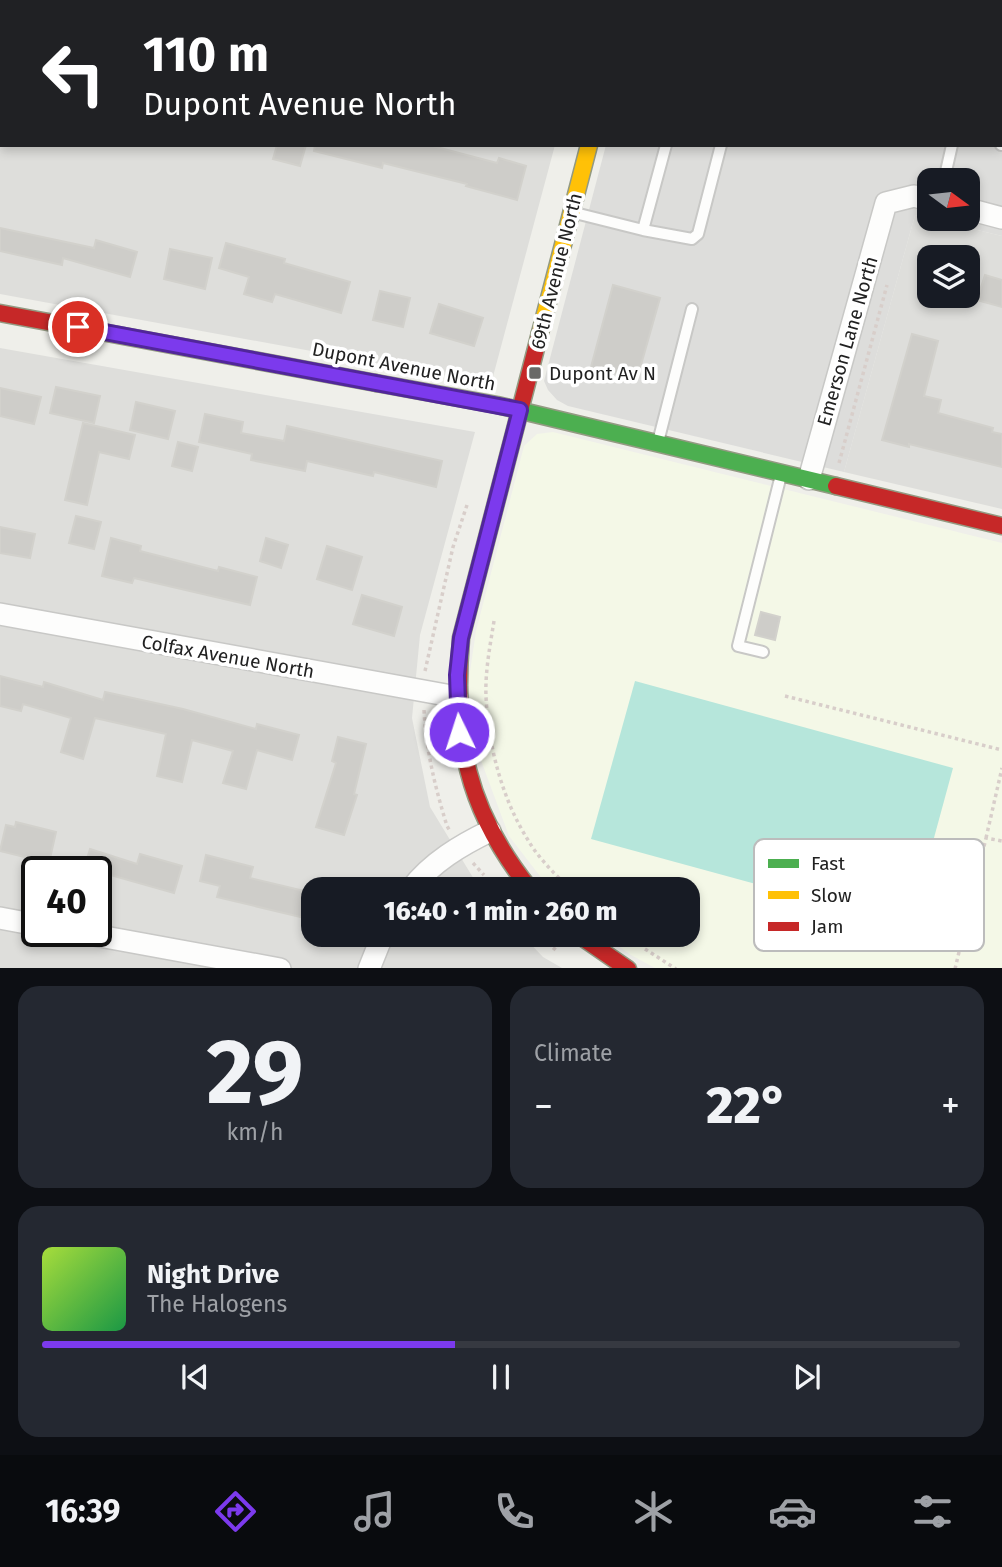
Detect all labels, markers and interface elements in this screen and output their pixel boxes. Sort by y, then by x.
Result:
text: 110 m [143,25,269,84]
icon: left [28,28,119,119]
text: Dupont Avenue North [143,85,457,123]
north arrow [917,168,980,231]
map controls [917,168,980,308]
street label: 69th Avenue North [526,191,587,352]
button: layers [917,245,980,308]
street label: Emerson Lane North [812,254,883,429]
pin [48,297,108,357]
icon: arrive [59,308,97,346]
street label: Dupont Avenue North [310,337,497,396]
place label: Dupont Av N [549,362,656,385]
marker: Dupont Av N [527,365,543,381]
street label: Colfax Avenue North [140,630,316,683]
position arrow [422,695,496,769]
legend [754,839,984,951]
text: Fast [811,852,845,875]
speed limit sign: 40 [21,856,112,947]
text: Slow [811,884,852,907]
text: 16:40 · 1 min · 260 m [383,896,618,927]
text: Jam [811,915,843,938]
text: 29 [206,1018,304,1127]
text: Climate [534,1039,613,1067]
text: 22° [706,1074,788,1137]
text: − [534,1083,553,1129]
text: + [941,1083,960,1129]
text: km/h [227,1118,283,1146]
text: Night Drive [147,1259,279,1290]
text: The Halogens [147,1290,287,1318]
icon: previous [176,1358,214,1396]
icon: pause [482,1358,520,1396]
icon: next [788,1358,826,1396]
icon: directions [211,1487,260,1536]
icon: music [350,1487,399,1536]
icon: phone [490,1487,539,1536]
icon: climate [629,1487,678,1536]
icon: car [768,1487,817,1536]
icon: filters [908,1487,957,1536]
text: 16:39 [45,1492,120,1530]

